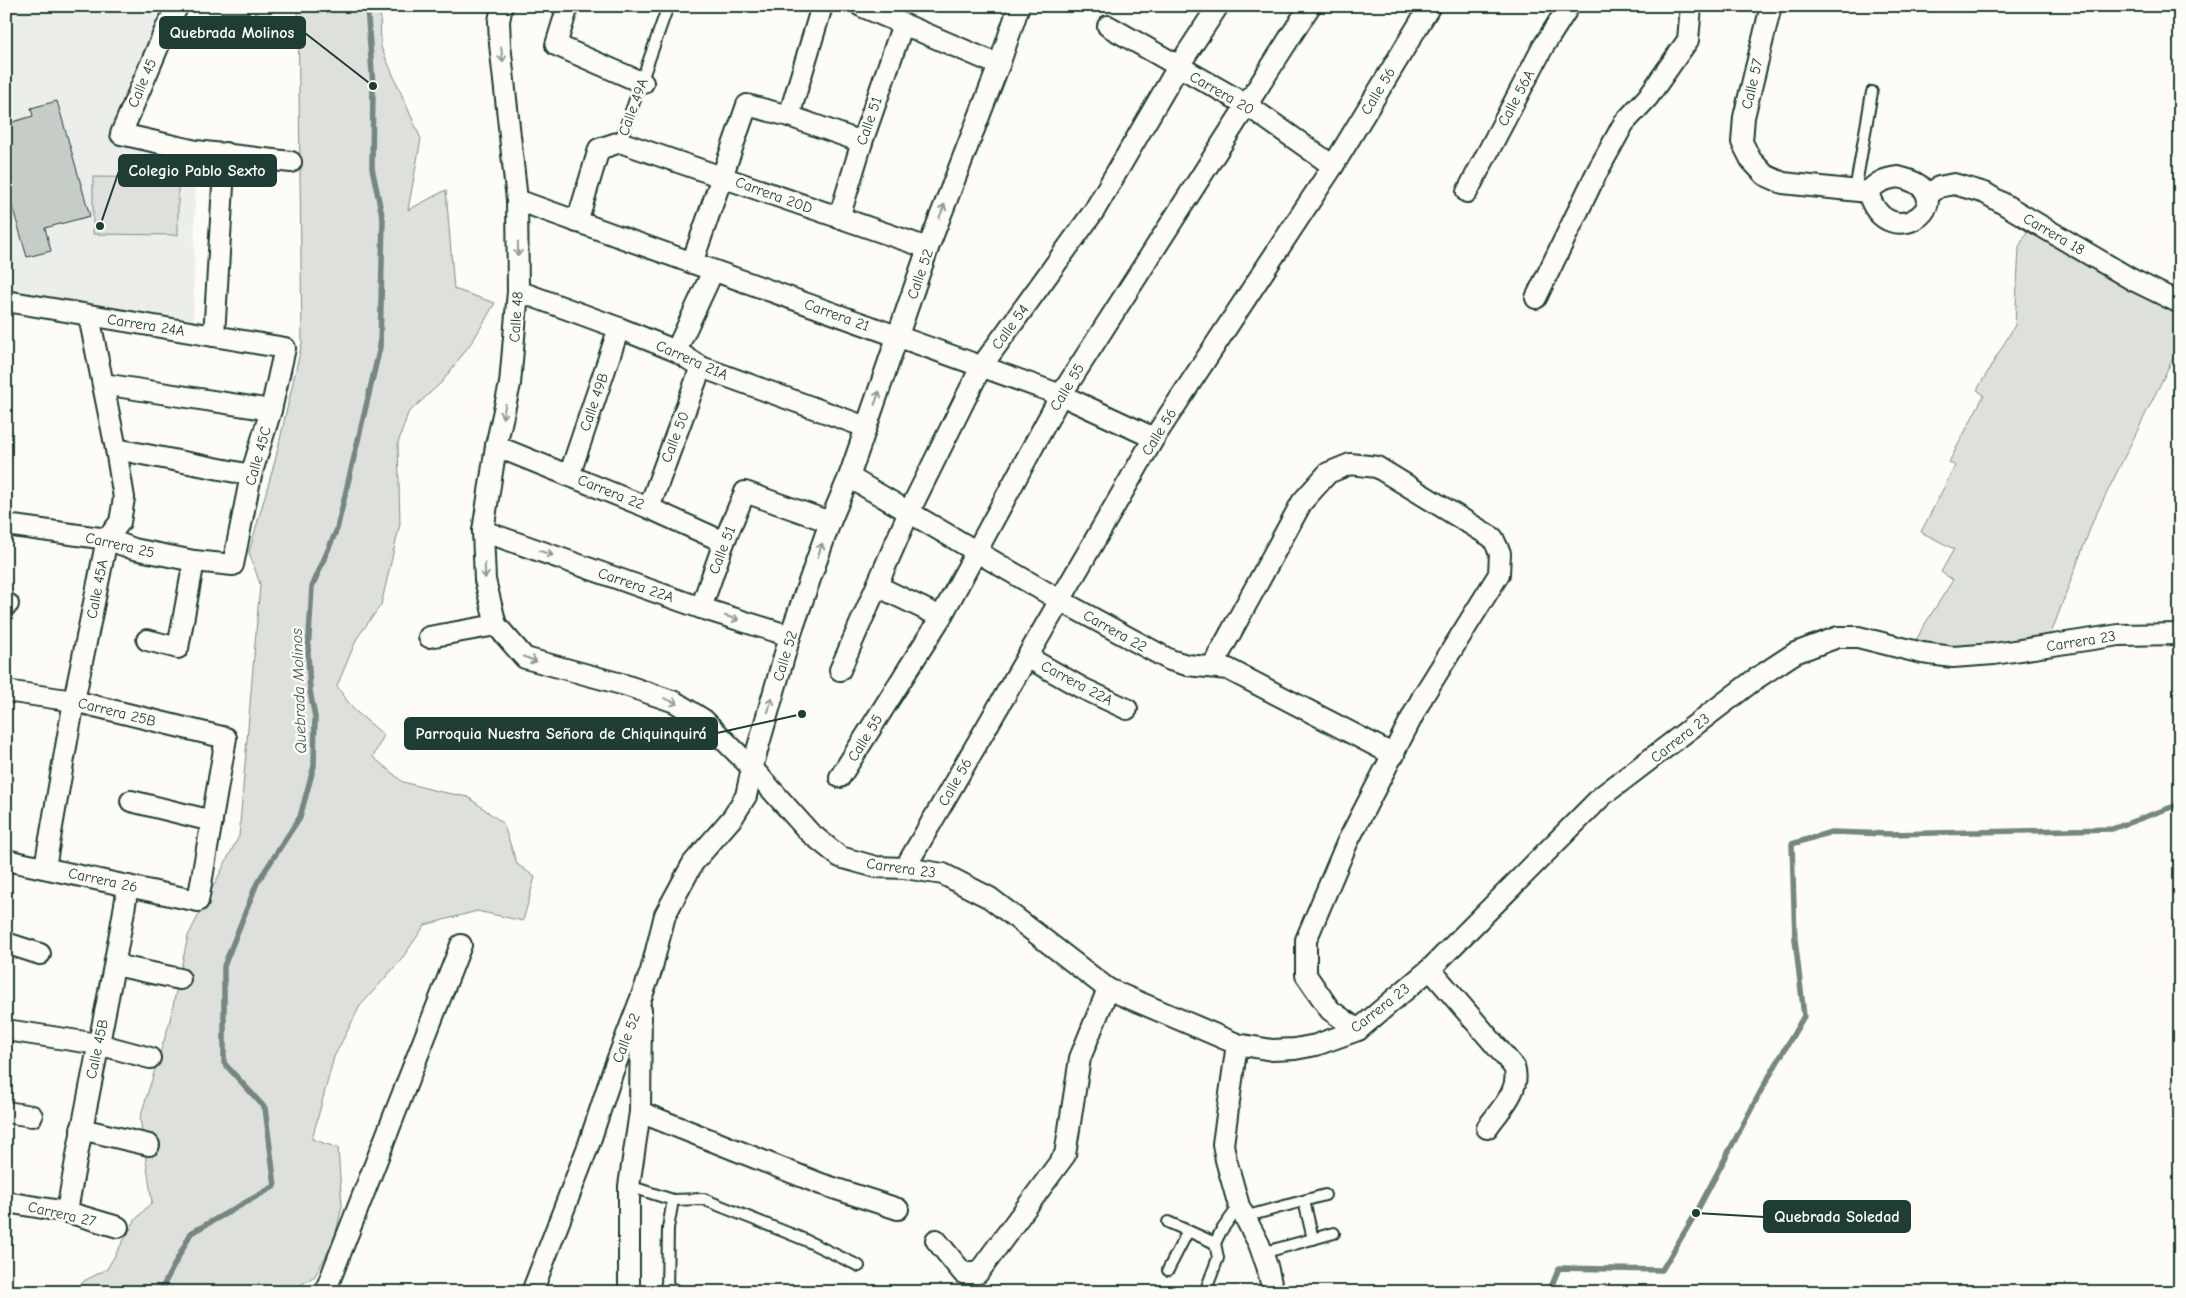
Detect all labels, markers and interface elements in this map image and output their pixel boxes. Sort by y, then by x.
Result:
callout: Quebrada Molinos [160,17,305,48]
text: Quebrada Molinos [170,24,294,42]
one-way arrow [497,46,507,62]
street label: Calle 45 [124,56,160,110]
street label: Calle 57 [1737,57,1767,111]
street label: Calle 56 [1357,64,1399,118]
street label: Carrera 20 [1187,67,1257,119]
street label: Calle 56A [1494,67,1538,129]
street label: Calle 49A [614,75,652,138]
street label: Calle 51 [852,94,886,148]
callout: Colegio Pablo Sexto [119,155,276,186]
text: Colegio Pablo Sexto [129,162,265,180]
street label: Carrera 20D [733,173,815,217]
one-way arrow [939,204,948,219]
street label: Carrera 18 [2020,209,2088,259]
one-way arrow [513,240,523,257]
street label: Calle 52 [903,246,937,302]
street label: Calle 48 [505,291,527,343]
street label: Carrera 21 [802,295,872,335]
street label: Calle 54 [988,301,1032,353]
street label: Carrera 24A [106,310,186,340]
street label: Carrera 21A [653,336,731,384]
street label: Calle 55 [1046,360,1088,414]
street label: Calle 49B [576,370,612,434]
one-way arrow [873,390,882,406]
one-way arrow [499,402,508,418]
street label: Calle 56 [1138,405,1180,459]
street label: Calle 50 [657,409,693,465]
street label: Calle 45C [241,424,275,488]
street label: Carrera 22 [575,471,647,513]
street label: Calle 51 [705,523,739,577]
street label: Carrera 25 [84,528,156,562]
one-way arrow [816,543,825,558]
one-way arrow [537,549,553,558]
street label: Calle 45A [82,557,112,620]
one-way arrow [480,562,490,579]
street label: Carrera 22A [596,564,677,606]
street label: Carrera 22 [1080,606,1150,656]
one-way arrow [724,613,740,623]
street label: Carrera 23 [2045,627,2117,655]
water label: Quebrada Molinos [288,628,310,754]
street label: Calle 52 [769,628,801,684]
one-way arrow [522,655,537,664]
street label: Carrera 22A [1038,657,1116,710]
street label: Carrera 25B [76,694,158,730]
one-way arrow [663,697,678,707]
one-way arrow [766,697,776,713]
street label: Carrera 23 [1647,709,1713,767]
street label: Calle 55 [844,711,886,765]
callout: Parroquia Nuestra Señora de Chiquinquirá [405,718,717,749]
text: Parroquia Nuestra Señora de Chiquinquirá [415,725,707,743]
street label: Calle 56 [934,755,976,809]
street label: Carrera 23 [865,854,937,882]
street label: Carrera 26 [67,864,139,896]
street label: Carrera 23 [1347,979,1413,1037]
street label: Calle 52 [608,1010,644,1066]
street label: Calle 45B [82,1017,112,1081]
street label: Carrera 27 [26,1197,98,1231]
callout: Quebrada Soledad [1764,1201,1910,1232]
text: Quebrada Soledad [1774,1208,1900,1226]

